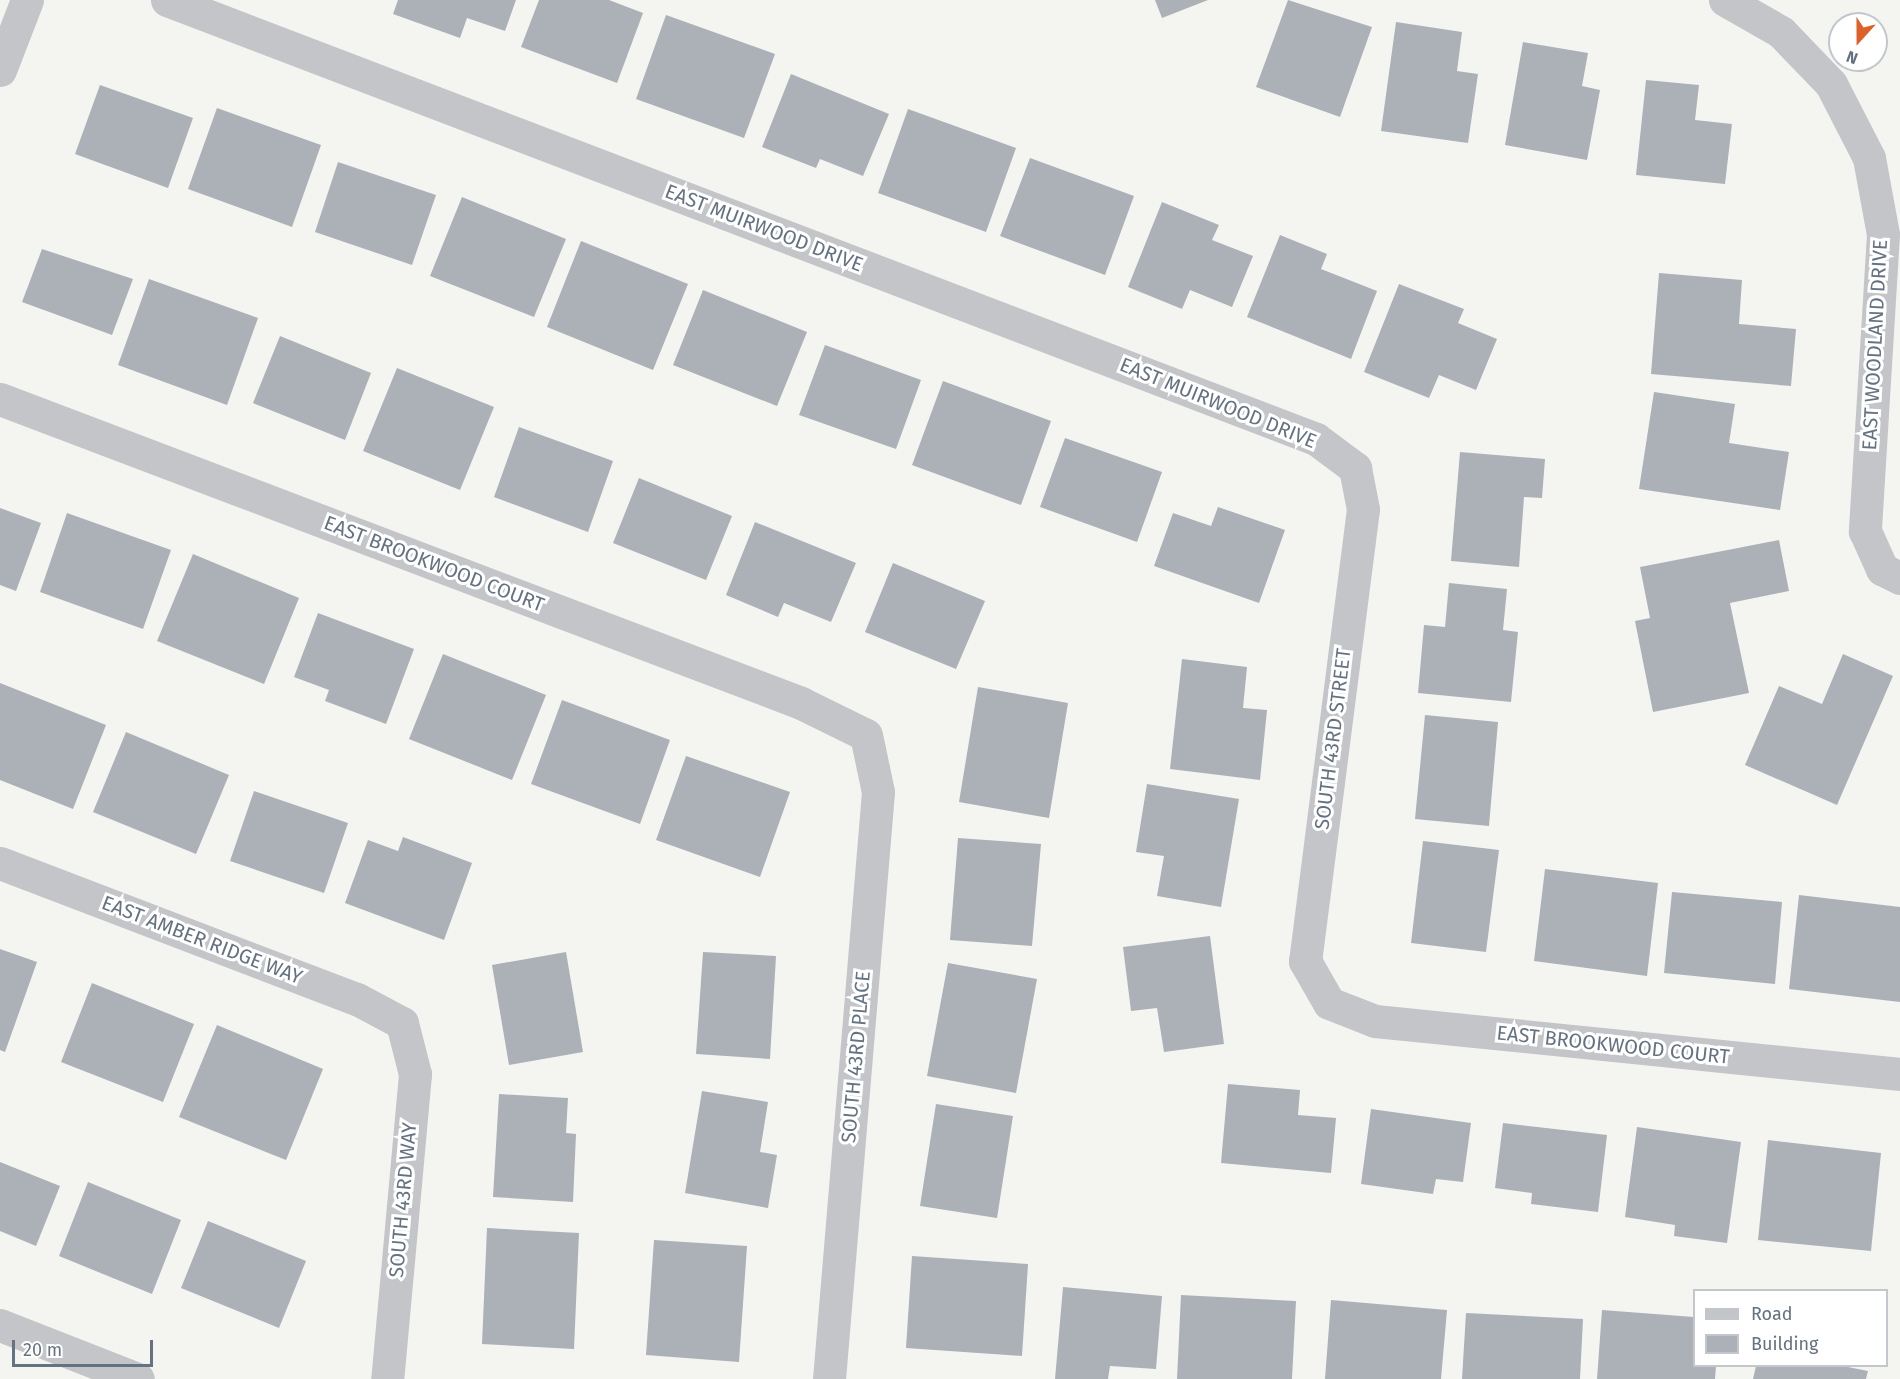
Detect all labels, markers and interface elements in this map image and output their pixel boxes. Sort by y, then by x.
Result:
north arrow [1828,12,1888,72]
text: N [1844,47,1860,68]
street label: EAST MUIRWOOD DRIVE [662,179,866,277]
street label: EAST WOODLAND DRIVE [1857,239,1893,451]
street label: EAST MUIRWOOD DRIVE [1116,353,1320,453]
street label: EAST BROOKWOOD COURT [320,511,548,617]
street label: SOUTH 43RD STREET [1310,647,1356,831]
street label: EAST AMBER RIDGE WAY [98,891,306,989]
street label: SOUTH 43RD PLACE [837,970,875,1144]
street label: EAST BROOKWOOD COURT [1495,1021,1731,1069]
street label: SOUTH 43RD WAY [384,1121,422,1279]
legend [1693,1289,1888,1367]
text: Road [1751,1303,1793,1325]
scale bar [15,1328,156,1366]
text: Building [1751,1333,1818,1355]
text: 20 m [23,1339,62,1361]

